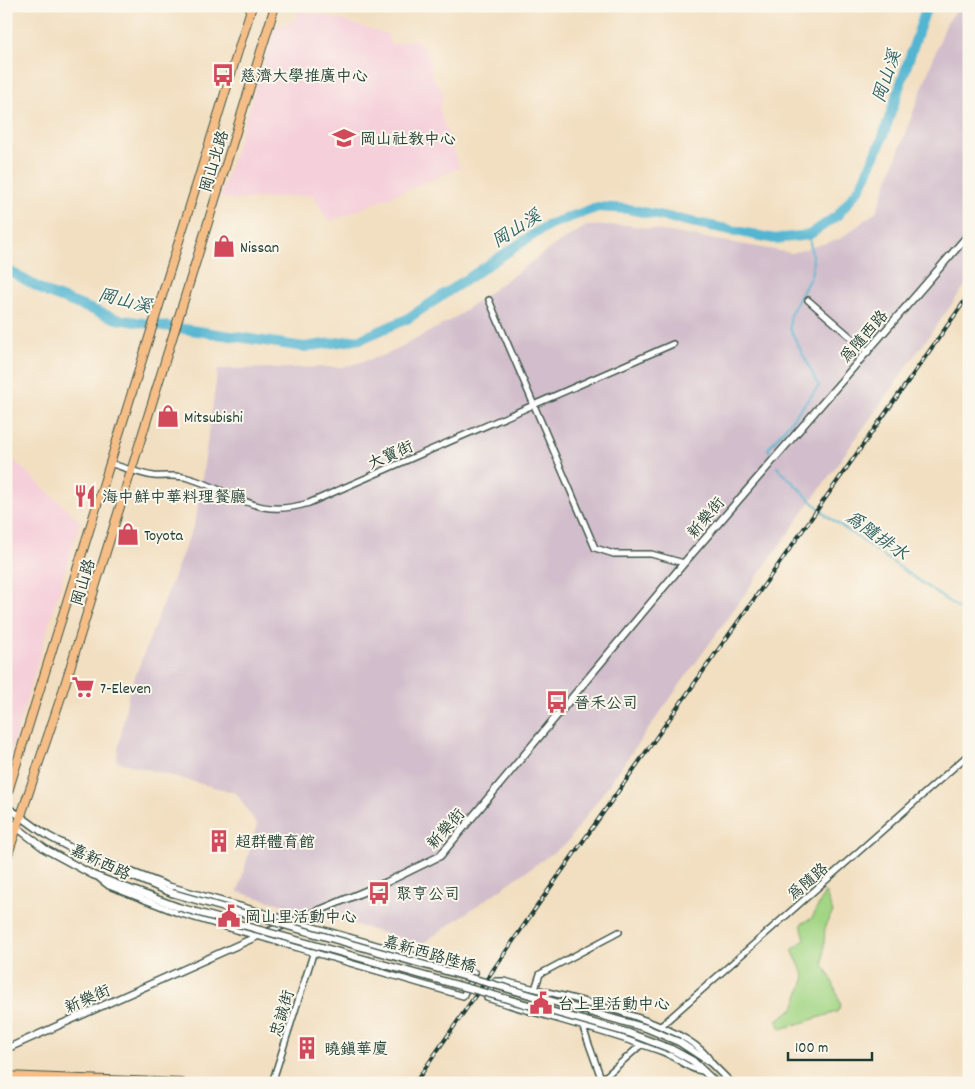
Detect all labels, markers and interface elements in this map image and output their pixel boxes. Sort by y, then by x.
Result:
water label: 岡山溪 [868,46,909,106]
bus stop icon: 慈濟大學推廣中心 [210,62,236,88]
place label: 慈濟大學推廣中心 [240,66,368,89]
school or university icon: 岡山社教中心 [331,125,357,151]
street label: 岡山北路 [195,128,236,196]
place label: 岡山社教中心 [360,129,456,152]
water label: 岡山溪 [488,205,548,255]
shop icon: Nissan [211,233,237,259]
place label: Nissan [240,237,279,260]
water label: 岡山溪 [95,284,155,321]
street label: 為隨西路 [835,306,895,369]
shop icon: Mitsubishi [155,403,181,429]
place label: Mitsubishi [184,407,243,430]
street label: 大寶街 [364,436,418,477]
restaurant icon: 海中鮮中華料理餐廳 [72,483,98,509]
place label: 海中鮮中華料理餐廳 [102,487,246,510]
street label: 新樂街 [683,493,731,544]
water label: 為隨排水 [839,506,913,569]
shop icon: Toyota [115,521,141,547]
place label: Toyota [144,525,184,548]
street label: 岡山路 [66,556,102,609]
supermarket icon: 7-Eleven [70,674,96,700]
place label: 7-Eleven [100,678,151,701]
bus stop icon: 晉禾公司 [544,689,570,715]
place label: 晉禾公司 [574,693,638,716]
street label: 新樂街 [422,804,471,855]
building icon: 超群體育館 [206,828,232,854]
place label: 超群體育館 [235,832,315,855]
street label: 嘉新西路 [66,839,134,887]
street label: 為隨路 [783,858,834,907]
bus stop icon: 聚亨公司 [366,880,392,906]
place label: 聚亨公司 [396,884,460,907]
public building icon: 岡山里活動中心 [216,903,242,929]
place label: 岡山里活動中心 [245,907,357,930]
street label: 嘉新西路陸橋 [380,931,479,980]
street label: 新樂街 [61,980,115,1021]
street label: 忠誠街 [265,987,301,1040]
public building icon: 台上里活動中心 [528,990,554,1016]
place label: 台上里活動中心 [558,994,670,1017]
scale bar [788,1029,871,1061]
building icon: 曉鎮華廈 [294,1035,320,1061]
text: 100 m [795,1038,828,1060]
place label: 曉鎮華廈 [324,1039,388,1062]

